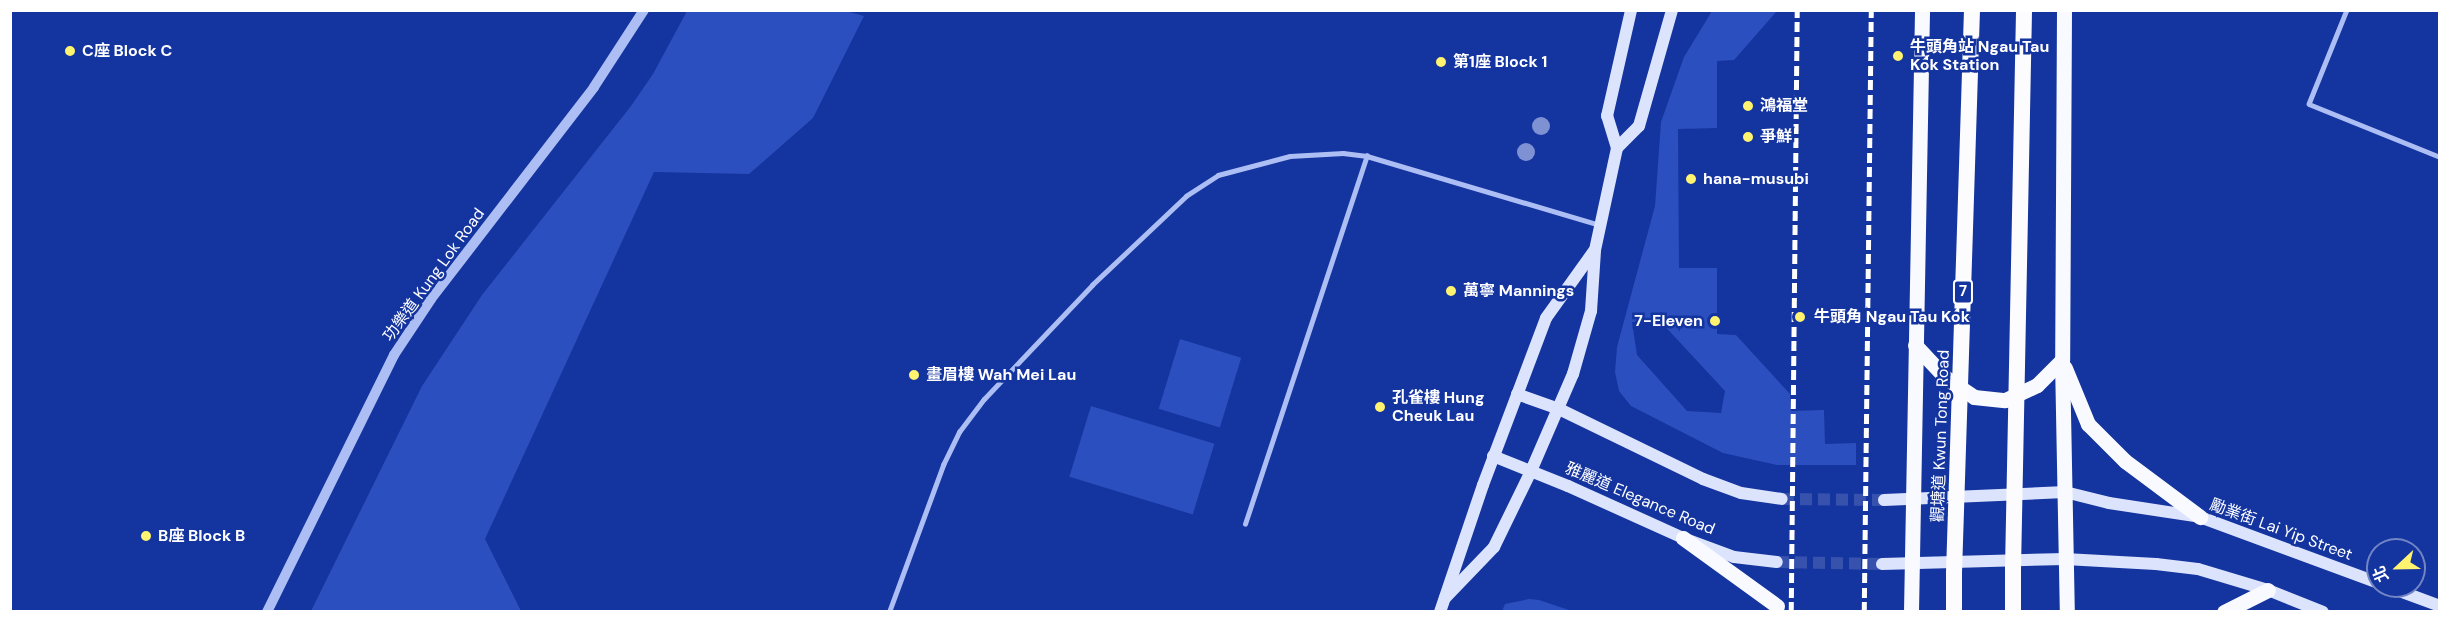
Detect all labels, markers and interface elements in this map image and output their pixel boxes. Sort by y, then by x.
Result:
place label: 牛頭角站 Ngau Tau Kok Station [1910,37,2049,75]
place label: C座 Block C [82,41,172,61]
marker: C座 Block C [63,44,77,58]
marker: 牛頭角站 Ngau Tau Kok Station [1891,49,1905,63]
place label: 第1座 Block 1 [1453,52,1547,72]
marker: 第1座 Block 1 [1434,55,1448,69]
place label: 鴻福堂 [1760,96,1808,116]
marker: 鴻福堂 [1741,99,1755,113]
place label: 爭鮮 [1760,127,1792,147]
marker: 爭鮮 [1741,130,1755,144]
place label: hana-musubi [1703,169,1809,189]
marker: hana-musubi [1684,172,1698,186]
street label: 功樂道 Kung Lok Road [379,205,489,345]
road number: 7 [1952,280,1974,304]
place label: 萬寧 Mannings [1463,281,1574,301]
marker: 萬寧 Mannings [1444,284,1458,298]
place label: 牛頭角 Ngau Tau Kok [1814,307,1970,327]
marker: 牛頭角 Ngau Tau Kok [1791,308,1809,326]
place label: 7-Eleven [1634,311,1703,331]
marker: 7-Eleven [1708,314,1722,328]
street label: 觀塘道 Kwun Tong Road [1928,349,1954,523]
place label: 畫眉樓 Wah Mei Lau [926,365,1076,385]
marker: 畫眉樓 Wah Mei Lau [907,368,921,382]
place label: 孔雀樓 Hung Cheuk Lau [1392,388,1484,426]
marker: 孔雀樓 Hung Cheuk Lau [1373,400,1387,414]
street label: 雅麗道 Elegance Road [1562,459,1718,539]
street label: 勵業街 Lai Yip Street [2207,495,2355,565]
place label: B座 Block B [158,526,245,546]
marker: B座 Block B [139,529,153,543]
north arrow [2366,538,2426,598]
text: 北 [2368,563,2393,586]

